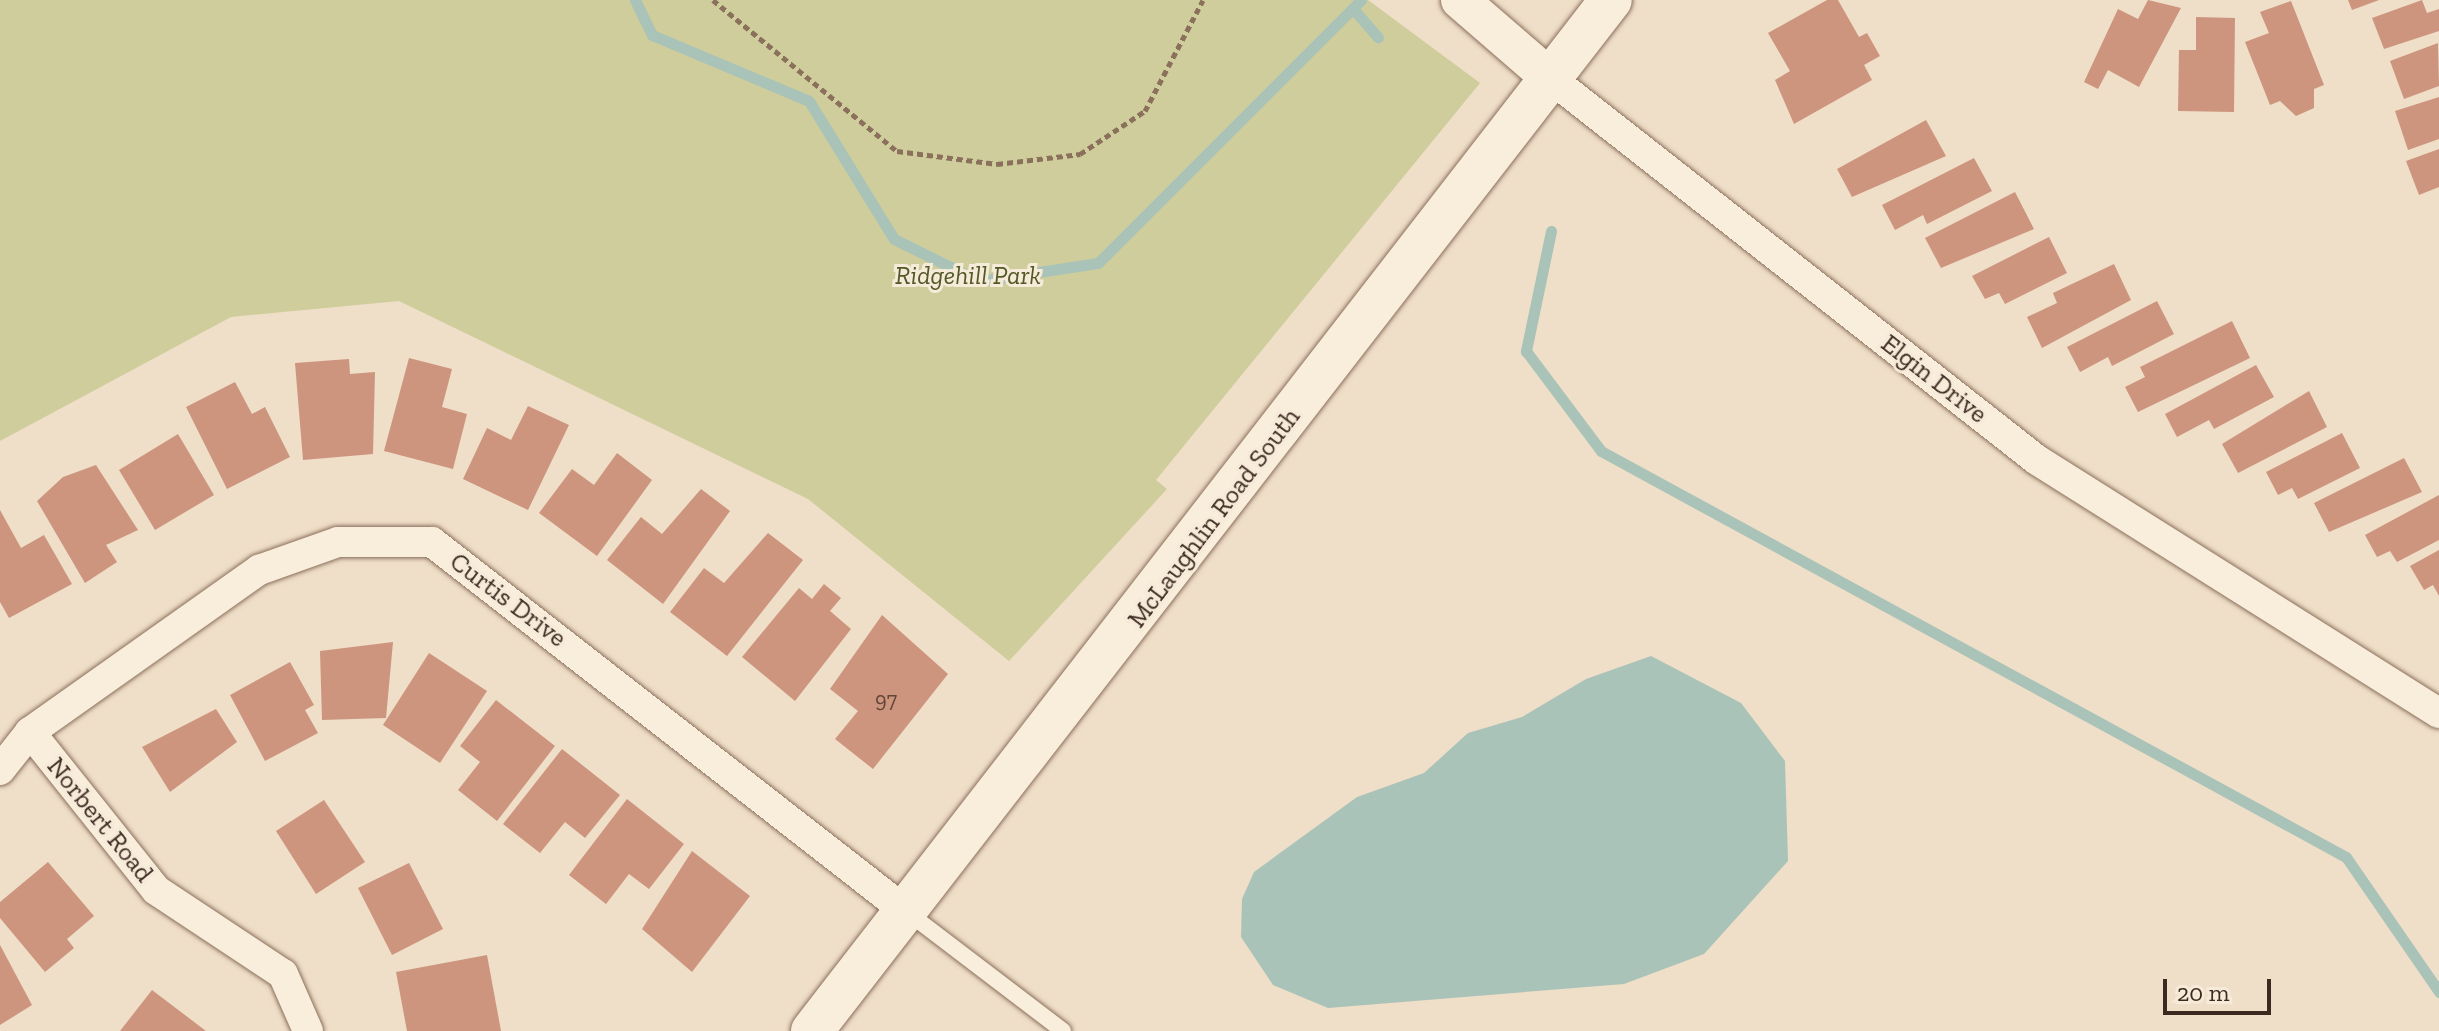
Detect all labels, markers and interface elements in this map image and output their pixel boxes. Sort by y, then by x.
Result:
park label: Ridgehill Park [895,260,1041,292]
street label: Elgin Drive [1875,328,1993,430]
street label: McLaughlin Road South [1121,402,1307,634]
street label: Curtis Drive [444,546,572,654]
house number: 97 [875,687,897,713]
street label: Norbert Road [40,751,160,889]
scale bar [2167,963,2275,1013]
text: 20 m [2177,978,2229,1007]

